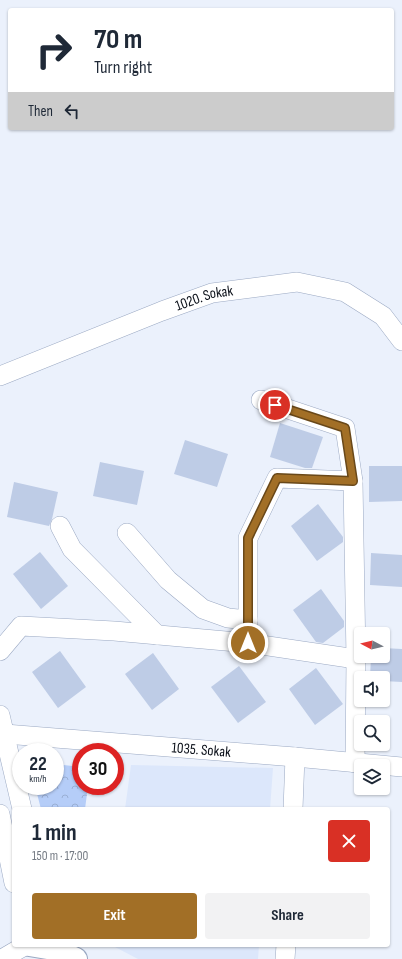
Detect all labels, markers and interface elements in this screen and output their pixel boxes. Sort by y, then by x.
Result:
text: 70 m [94,23,142,56]
icon: right [28,24,80,76]
text: Turn right [94,57,152,78]
icon: left [61,100,83,122]
text: Then [28,102,53,121]
street label: 1020. Sokak [173,281,234,315]
pin [258,388,292,422]
icon: arrive [264,394,286,416]
position arrow [227,622,269,664]
north arrow [354,627,390,663]
map controls [354,627,390,795]
button: sound [354,671,390,707]
button: search [354,715,390,751]
street label: 1035. Sokak [171,738,232,762]
speed limit sign: 30 [72,743,124,795]
text: 22 [29,752,47,776]
button: layers [354,759,390,795]
text: km/h [29,773,47,785]
text: 1 min [32,818,77,847]
button: close [328,820,370,862]
text: 150 m · 17:00 [32,848,88,864]
button: Exit [32,893,197,939]
button: Share [205,893,370,939]

